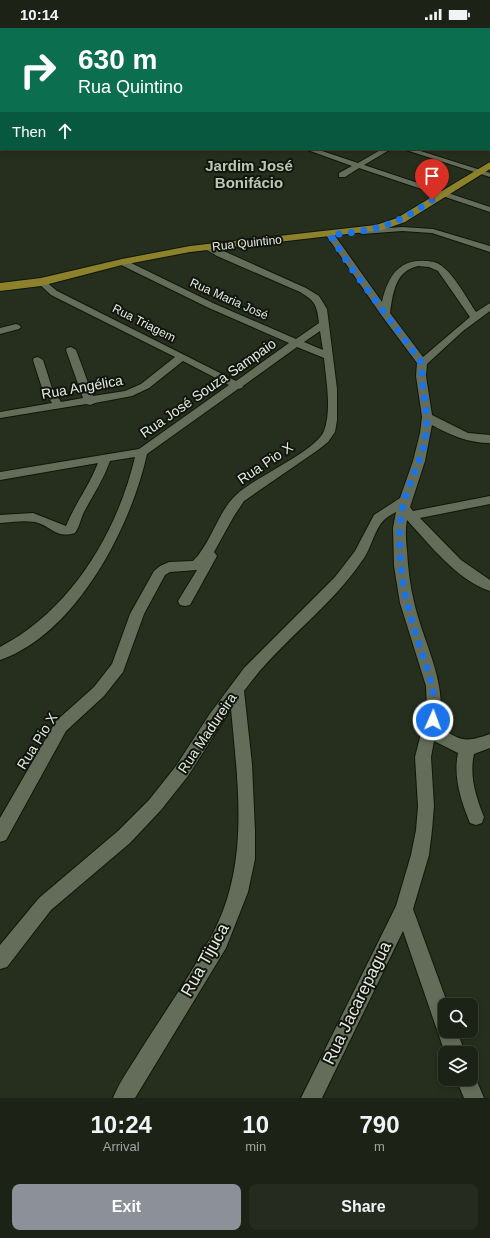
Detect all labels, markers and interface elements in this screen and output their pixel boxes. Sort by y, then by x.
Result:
text: 10:14 [20,6,58,23]
icon: right [12,44,64,96]
text: 630 m [78,44,157,75]
text: Rua Quintino [78,77,183,97]
icon: ahead [54,120,76,142]
text: Then [12,123,46,140]
district label: Jardim José Bonifácio [205,157,293,191]
pin [415,159,449,200]
icon: arrive [421,165,443,187]
street label: Rua Quintino [211,232,283,254]
street label: Rua Maria José [188,276,271,323]
street label: Rua Triagem [110,301,178,345]
street label: Rua José Souza Sampaio [137,335,279,441]
street label: Rua Angélica [40,372,124,402]
street label: Rua Pio X [234,438,296,487]
street label: Rua Madureira [174,690,240,776]
position arrow [412,699,454,741]
street label: Rua Pio X [14,709,61,772]
street label: Rua Tijuca [177,920,233,1000]
street label: Rua Jacarepagua [319,938,395,1067]
map controls [438,998,478,1086]
button: search [438,998,478,1038]
button: layers [438,1046,478,1086]
text: 10:24 [90,1111,152,1138]
text: 10 [242,1111,269,1138]
text: 790 [359,1111,400,1138]
text: Arrival [103,1139,140,1154]
text: min [245,1139,266,1154]
text: m [374,1139,385,1154]
button: Exit [12,1184,241,1230]
button: Share [249,1184,478,1230]

